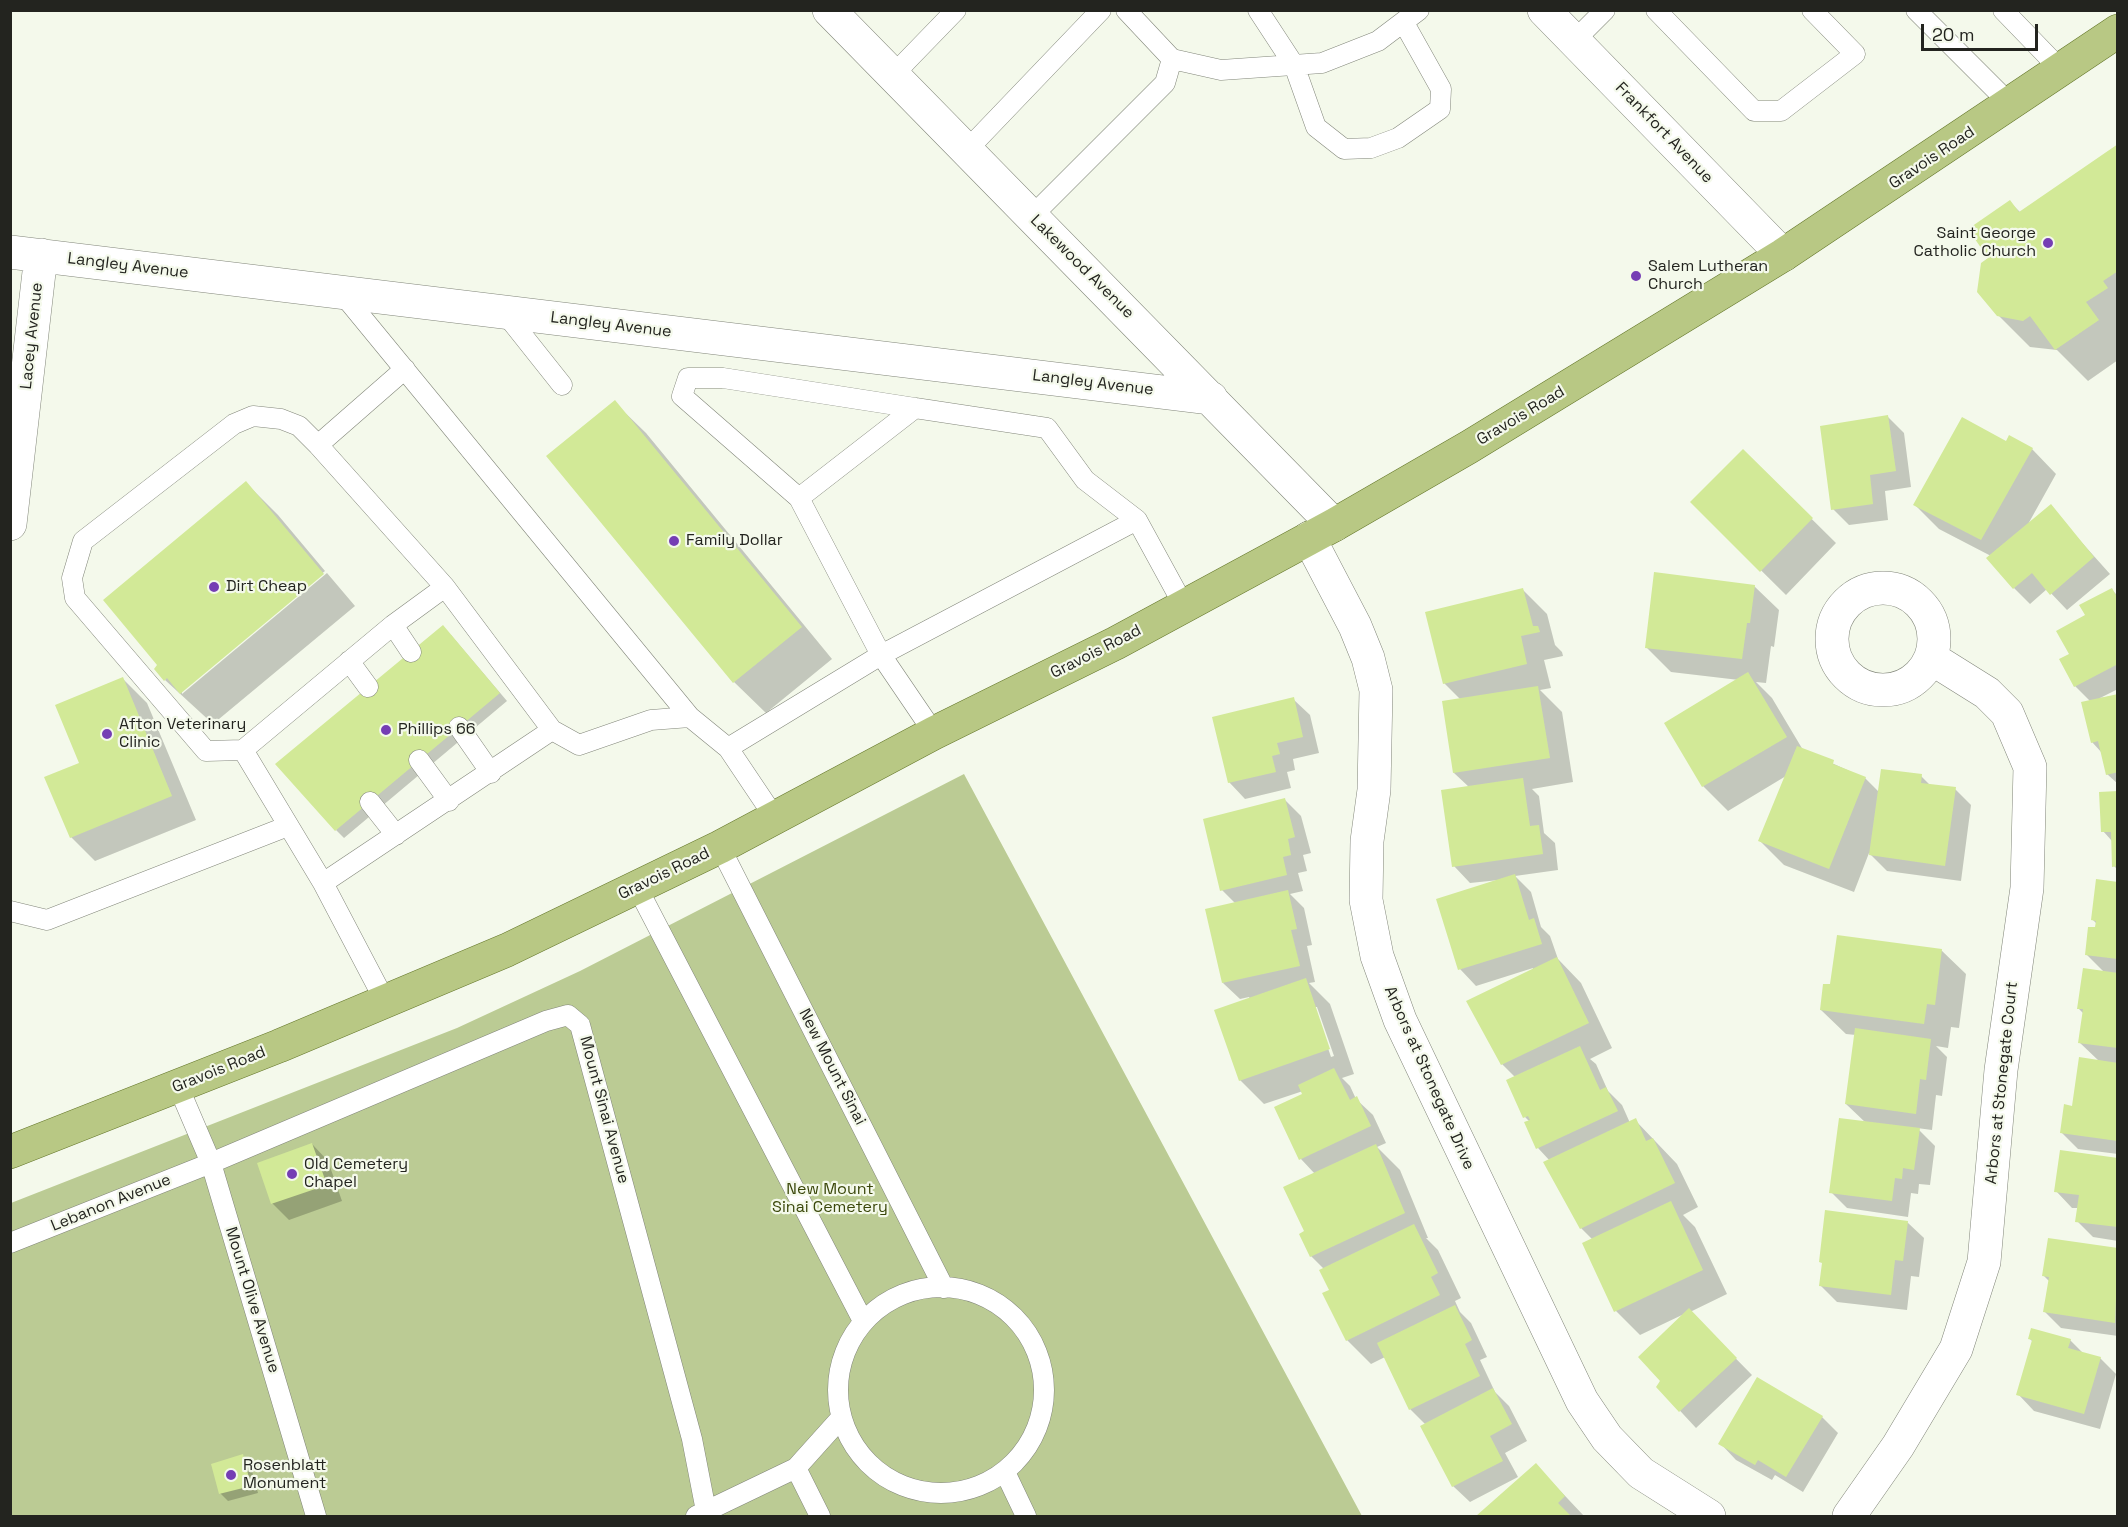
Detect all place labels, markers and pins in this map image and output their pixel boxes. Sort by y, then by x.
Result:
place label: Saint George Catholic Church [1914,224,2036,262]
marker: Saint George Catholic Church [2041,236,2055,250]
place label: Salem Lutheran Church [1648,257,1768,295]
marker: Salem Lutheran Church [1629,269,1643,283]
place label: Family Dollar [686,531,783,551]
marker: Family Dollar [667,534,681,548]
place label: Dirt Cheap [226,577,307,597]
marker: Dirt Cheap [207,580,221,594]
place label: Afton Veterinary Clinic [119,715,246,753]
place label: Phillips 66 [398,720,476,740]
marker: Phillips 66 [379,723,393,737]
marker: Afton Veterinary Clinic [100,727,114,741]
place label: Old Cemetery Chapel [304,1155,408,1193]
marker: Old Cemetery Chapel [285,1167,299,1181]
place label: Rosenblatt Monument [243,1456,327,1494]
marker: Rosenblatt Monument [224,1468,238,1482]

